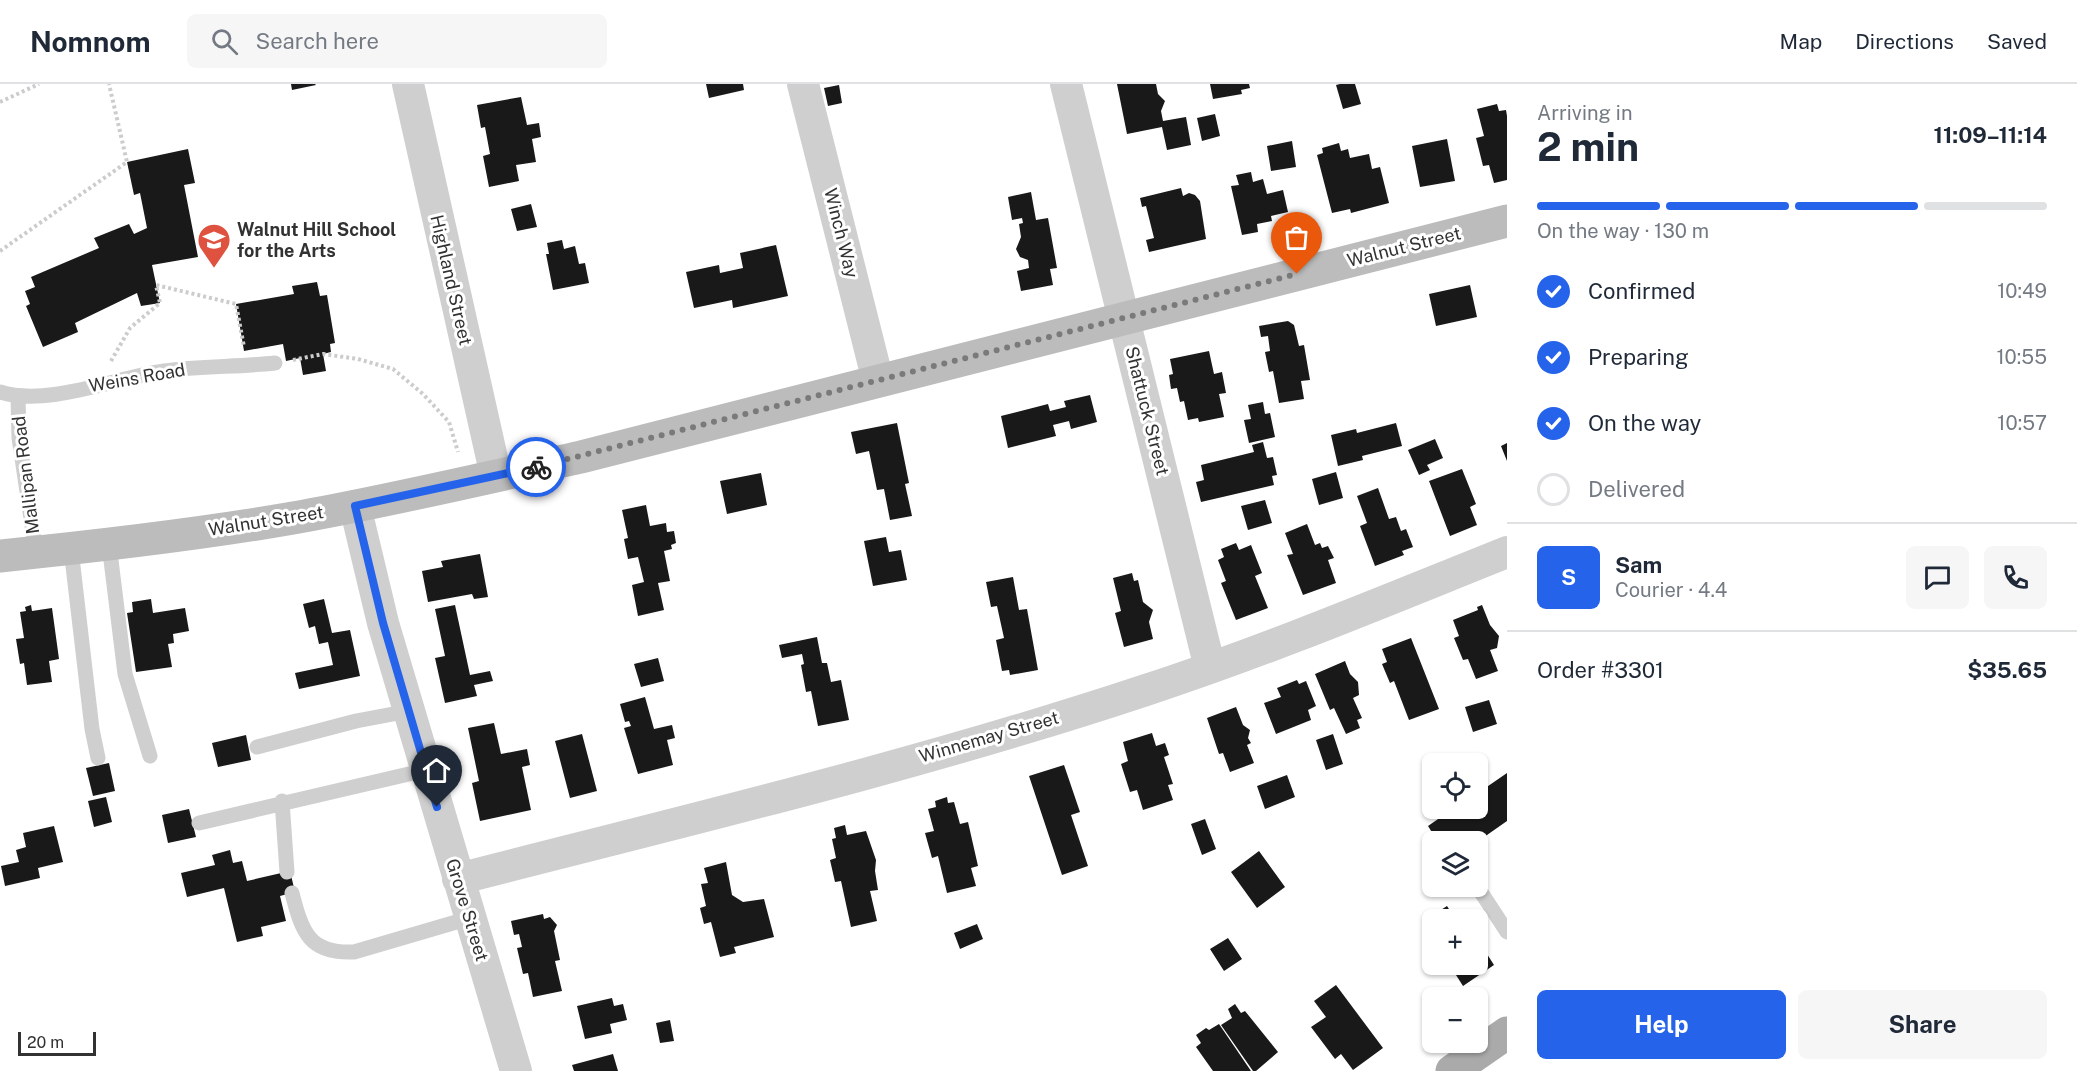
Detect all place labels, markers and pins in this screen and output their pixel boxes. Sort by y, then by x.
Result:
pin [1271,212,1322,274]
place label: Walnut Hill School for the Arts [237,219,396,261]
school or university icon: Walnut Hill School for the Arts [196,222,232,269]
pin [411,745,462,807]

